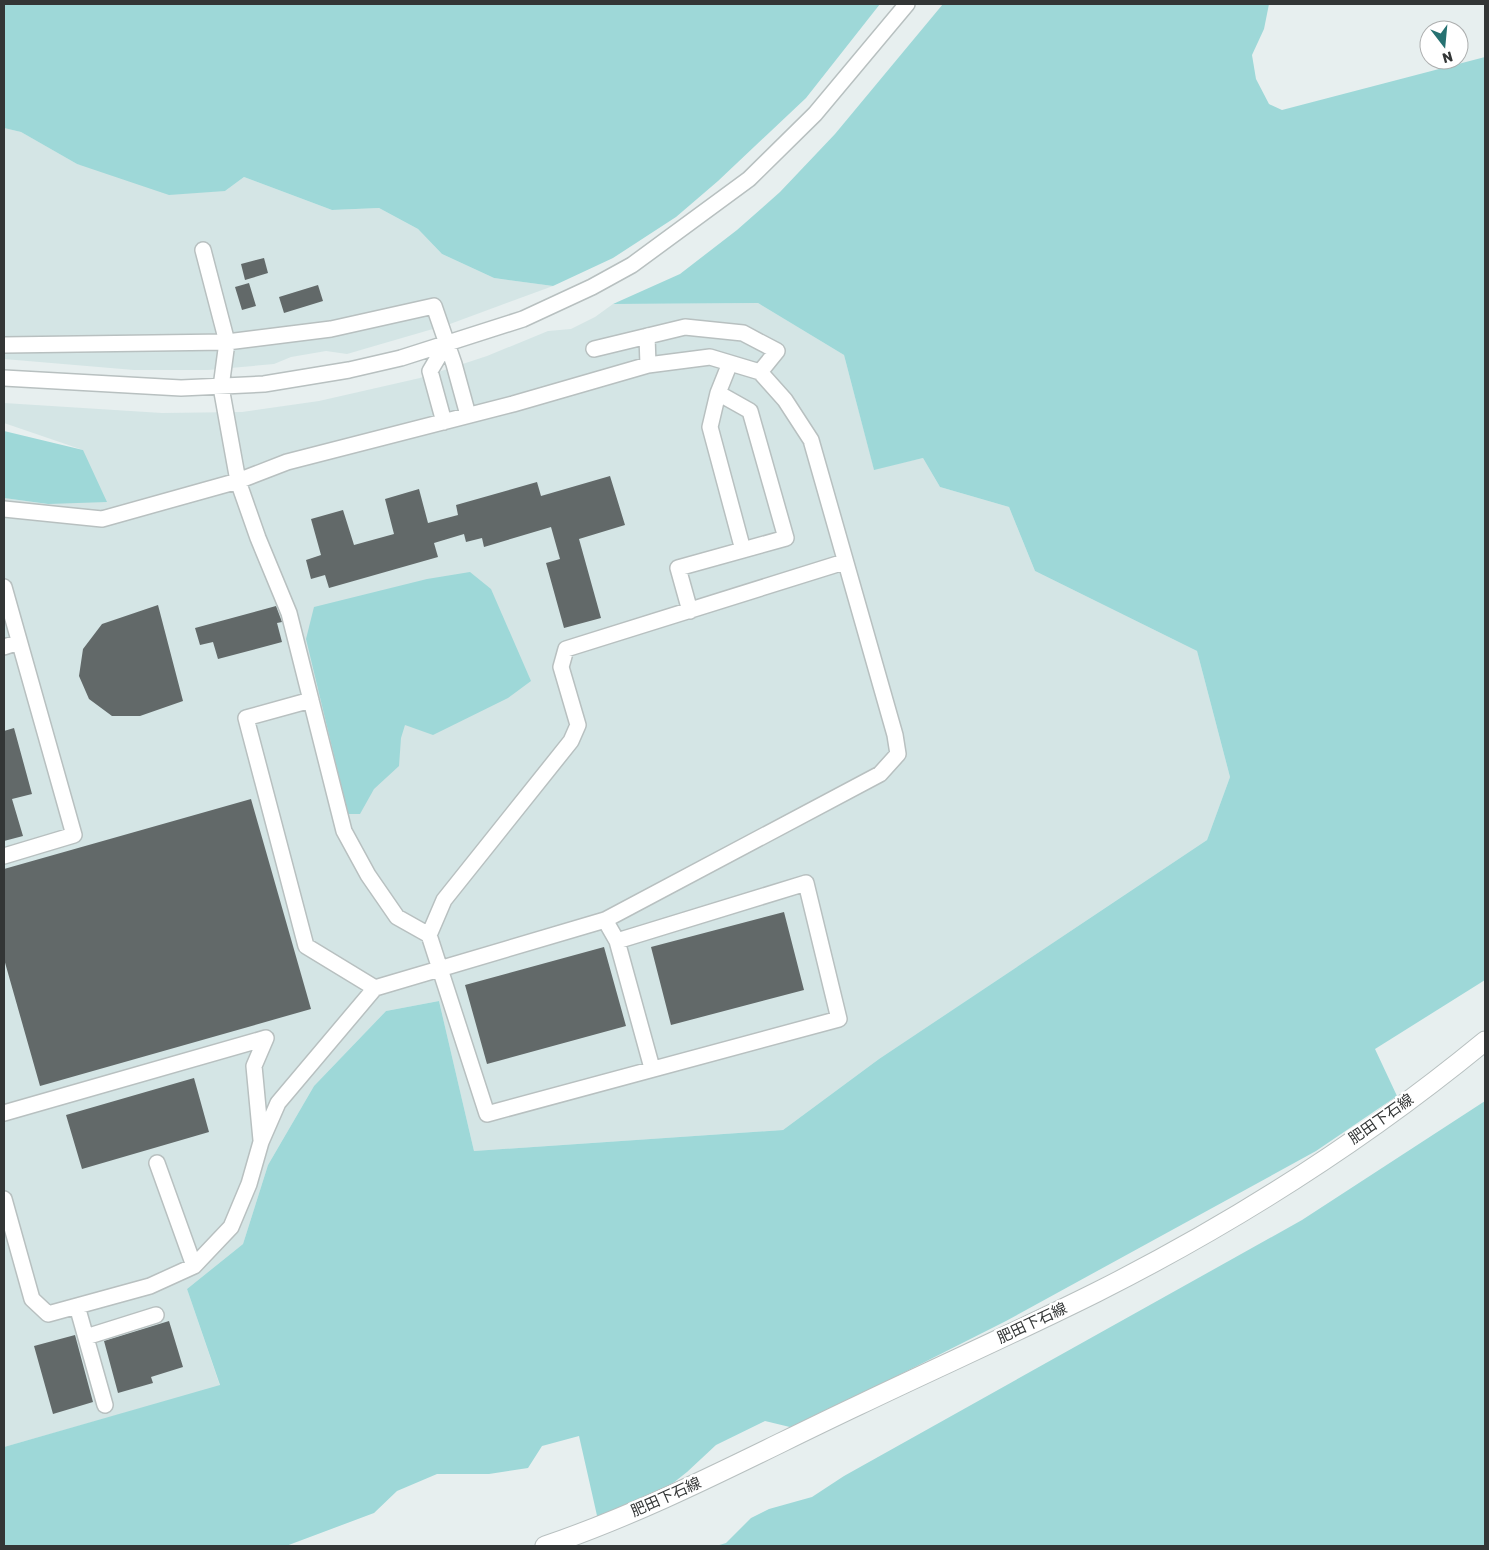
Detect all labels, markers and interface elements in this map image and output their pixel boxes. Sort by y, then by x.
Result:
north arrow [1419,20,1469,70]
text: N [1440,47,1455,67]
street label: 肥田下石線 [1345,1090,1417,1148]
street label: 肥田下石線 [994,1299,1070,1347]
street label: 肥田下石線 [628,1474,704,1520]

